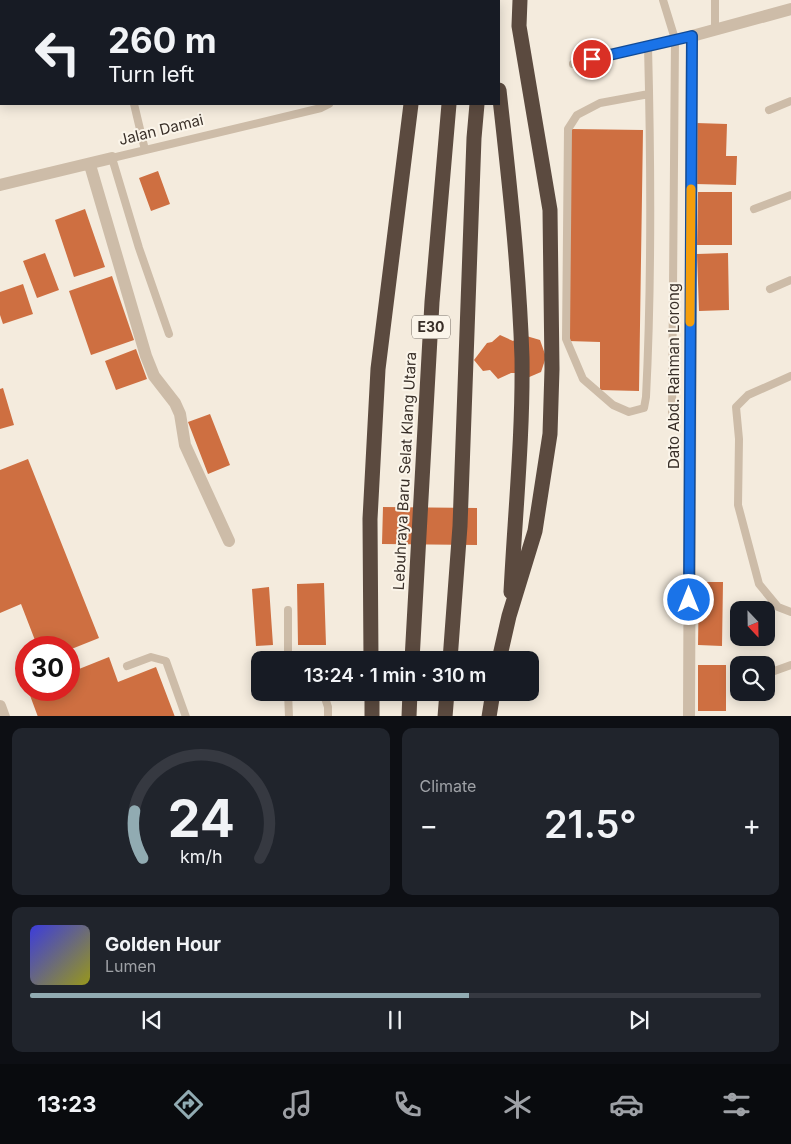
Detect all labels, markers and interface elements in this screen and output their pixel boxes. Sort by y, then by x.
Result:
text: 260 m [108,19,217,61]
icon: left [25,20,90,85]
pin [571,38,613,80]
icon: arrive [578,45,606,73]
text: Turn left [108,61,194,87]
street label: Jalan Damai [117,110,205,149]
street label: Dato Abd. Rahman Lorong [664,283,683,469]
road number: E30 [412,316,450,338]
street label: Lebuhraya Baru Selat Klang Utara [389,351,420,591]
position arrow [662,573,714,625]
north arrow [730,601,775,646]
map controls [730,601,775,701]
speed limit sign: 30 [15,636,80,701]
button: search [730,656,775,701]
text: 13:24 · 1 min · 310 m [304,664,486,687]
text: Climate [420,776,476,796]
text: 24 [167,787,234,850]
text: 21.5° [544,801,637,847]
text: − [420,808,438,842]
text: + [742,808,761,842]
text: km/h [180,846,222,867]
text: Golden Hour [105,933,221,956]
text: Lumen [105,956,156,976]
icon: previous [138,1006,166,1034]
icon: pause [381,1006,409,1034]
icon: next [625,1006,653,1034]
icon: directions [171,1087,206,1122]
icon: music [280,1087,315,1122]
icon: phone [390,1087,425,1122]
icon: climate [500,1087,535,1122]
icon: car [609,1087,644,1122]
icon: filters [719,1087,754,1122]
text: 13:23 [37,1091,96,1117]

